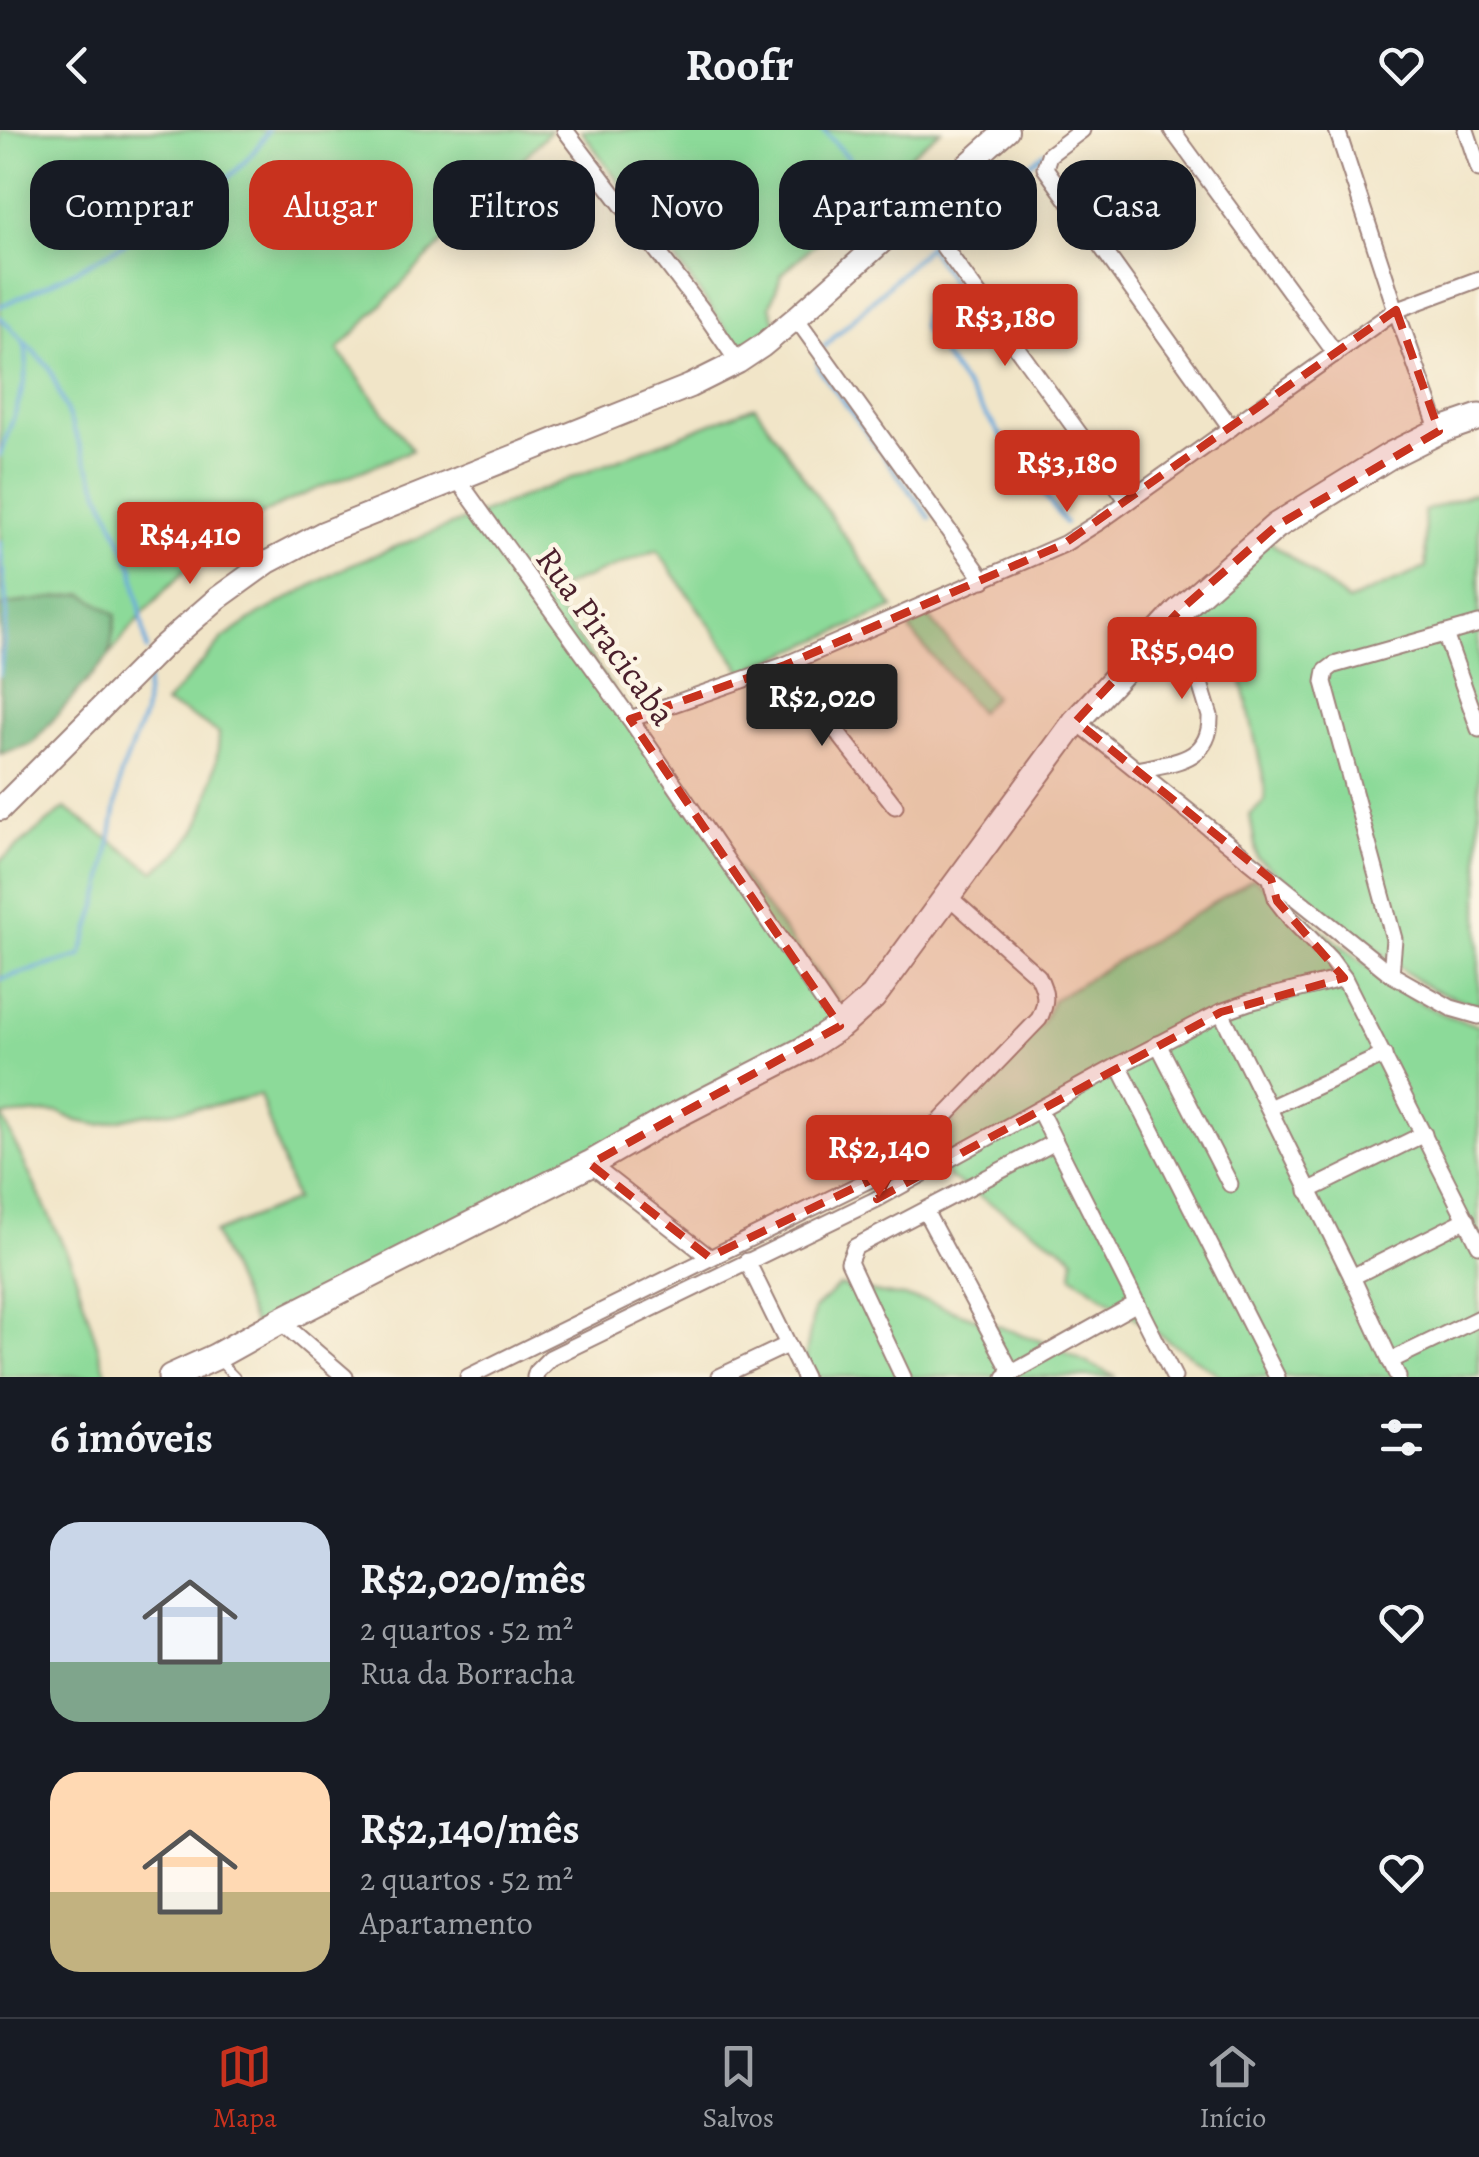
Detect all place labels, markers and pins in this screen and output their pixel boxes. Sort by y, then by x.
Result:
pin: R$3,180 [913,284,1097,369]
pin: R$3,180 [975,430,1159,515]
pin: R$4,410 [98,502,282,587]
pin: R$5,040 [1090,617,1274,702]
pin: R$2,020 [730,664,914,749]
pin: R$2,140 [787,1115,971,1200]

